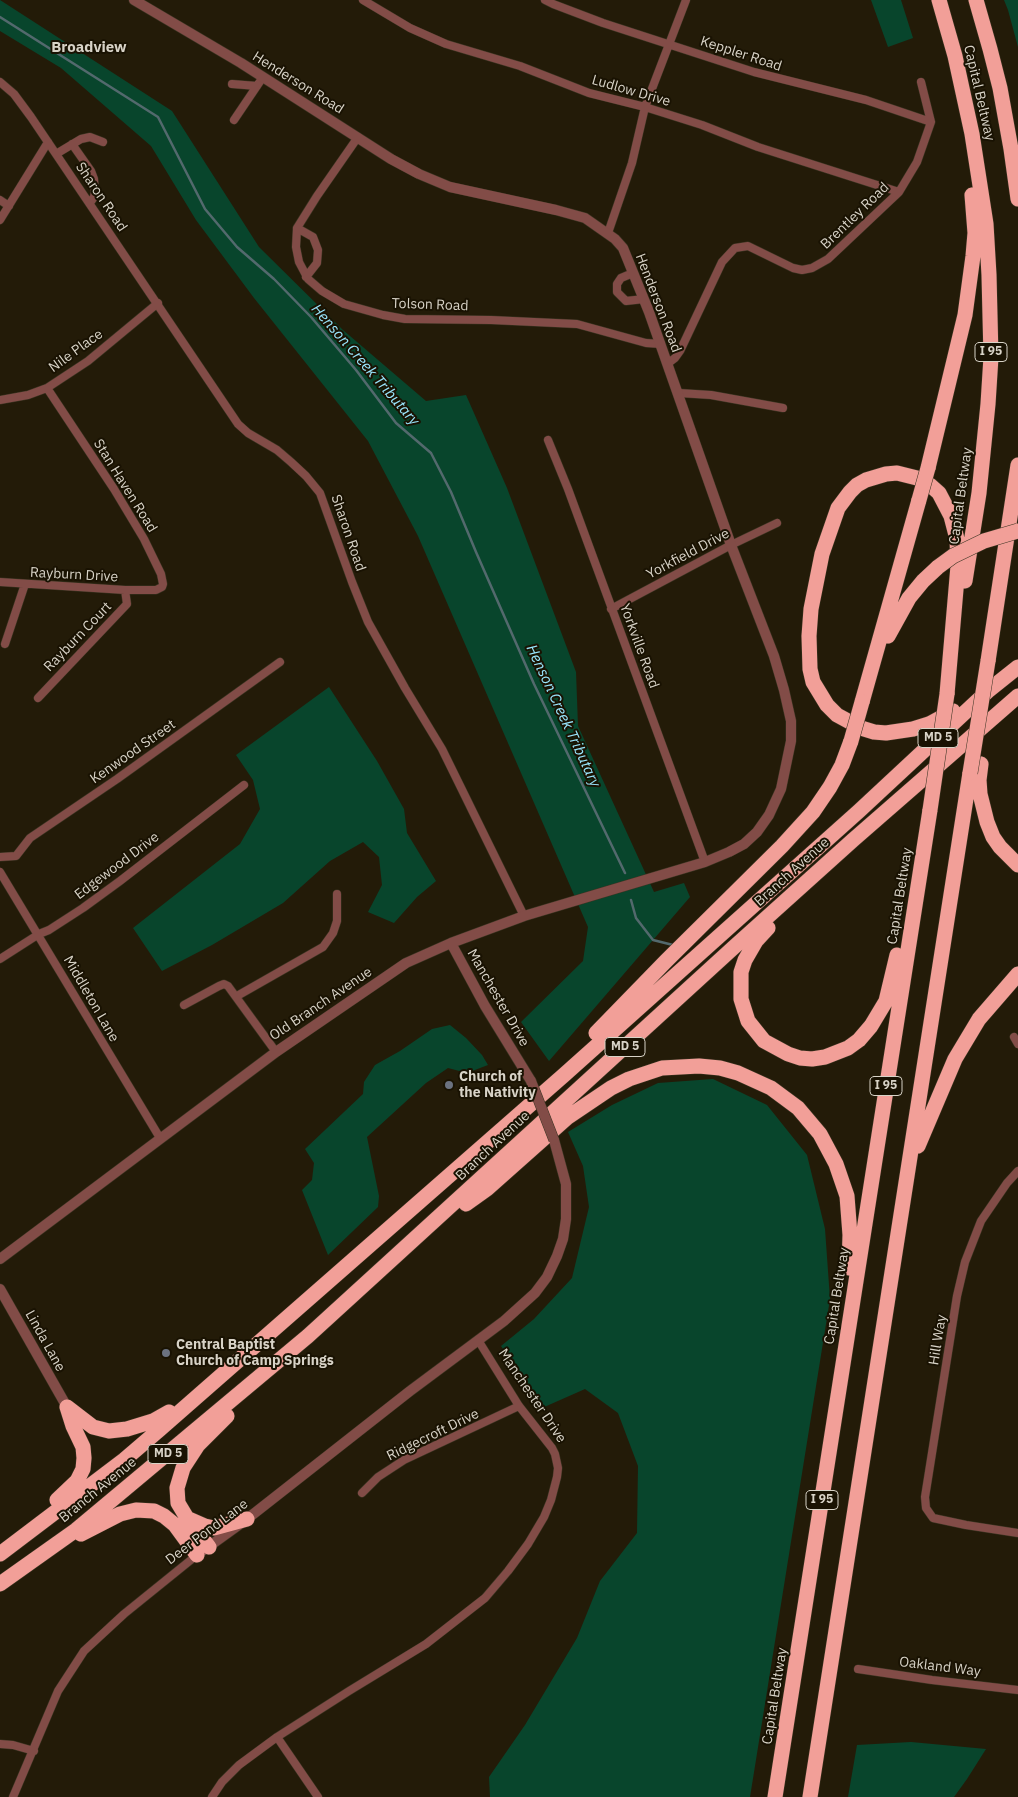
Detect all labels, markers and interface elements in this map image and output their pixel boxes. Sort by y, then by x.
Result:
street label: Keppler Road [698,33,784,75]
district label: Broadview [51,39,127,57]
street label: Capital Beltway [960,43,998,143]
street label: Henderson Road [249,48,347,118]
street label: Ludlow Drive [590,72,672,110]
street label: Sharon Road [72,159,130,235]
street label: Brentley Road [817,179,893,253]
street label: Henderson Road [631,251,685,355]
street label: Tolson Road [391,295,469,315]
water label: Henson Creek Tributary [307,301,423,429]
street label: Nile Place [46,326,106,376]
road number: I 95 [975,342,1007,362]
street label: Stan Haven Road [90,436,160,536]
street label: Capital Beltway [946,446,976,546]
street label: Sharon Road [327,492,369,574]
street label: Yorkfield Drive [644,525,732,583]
street label: Rayburn Drive [30,564,118,586]
street label: Rayburn Court [41,599,115,675]
street label: Yorkville Road [616,601,662,691]
water label: Henson Creek Tributary [522,642,604,790]
street label: Kenwood Street [87,716,179,788]
road number: MD 5 [918,728,958,748]
street label: Edgewood Drive [71,829,163,903]
street label: Branch Avenue [751,834,833,910]
street label: Capital Beltway [884,846,916,946]
street label: Manchester Drive [463,946,533,1050]
street label: Middleton Lane [60,953,122,1045]
street label: Old Branch Avenue [267,964,375,1044]
road number: MD 5 [605,1038,645,1056]
place label: Church of the Nativity [459,1069,536,1102]
road number: I 95 [870,1076,902,1096]
marker: Church of the Nativity [443,1079,455,1091]
street label: Branch Avenue [453,1108,533,1184]
street label: Capital Beltway [821,1246,853,1346]
street label: Linda Lane [21,1307,69,1375]
street label: Hill Way [926,1314,950,1366]
place label: Central Baptist Church of Camp Springs [176,1337,334,1370]
street label: Manchester Drive [494,1346,570,1446]
marker: Central Baptist Church of Camp Springs [160,1347,172,1359]
street label: Ridgecroft Drive [384,1405,482,1465]
road number: MD 5 [148,1445,188,1464]
street label: Branch Avenue [56,1454,140,1526]
road number: I 95 [806,1490,838,1510]
street label: Deer Pond Lane [163,1496,251,1568]
street label: Capital Beltway [759,1646,791,1746]
street label: Oakland Way [898,1654,982,1680]

